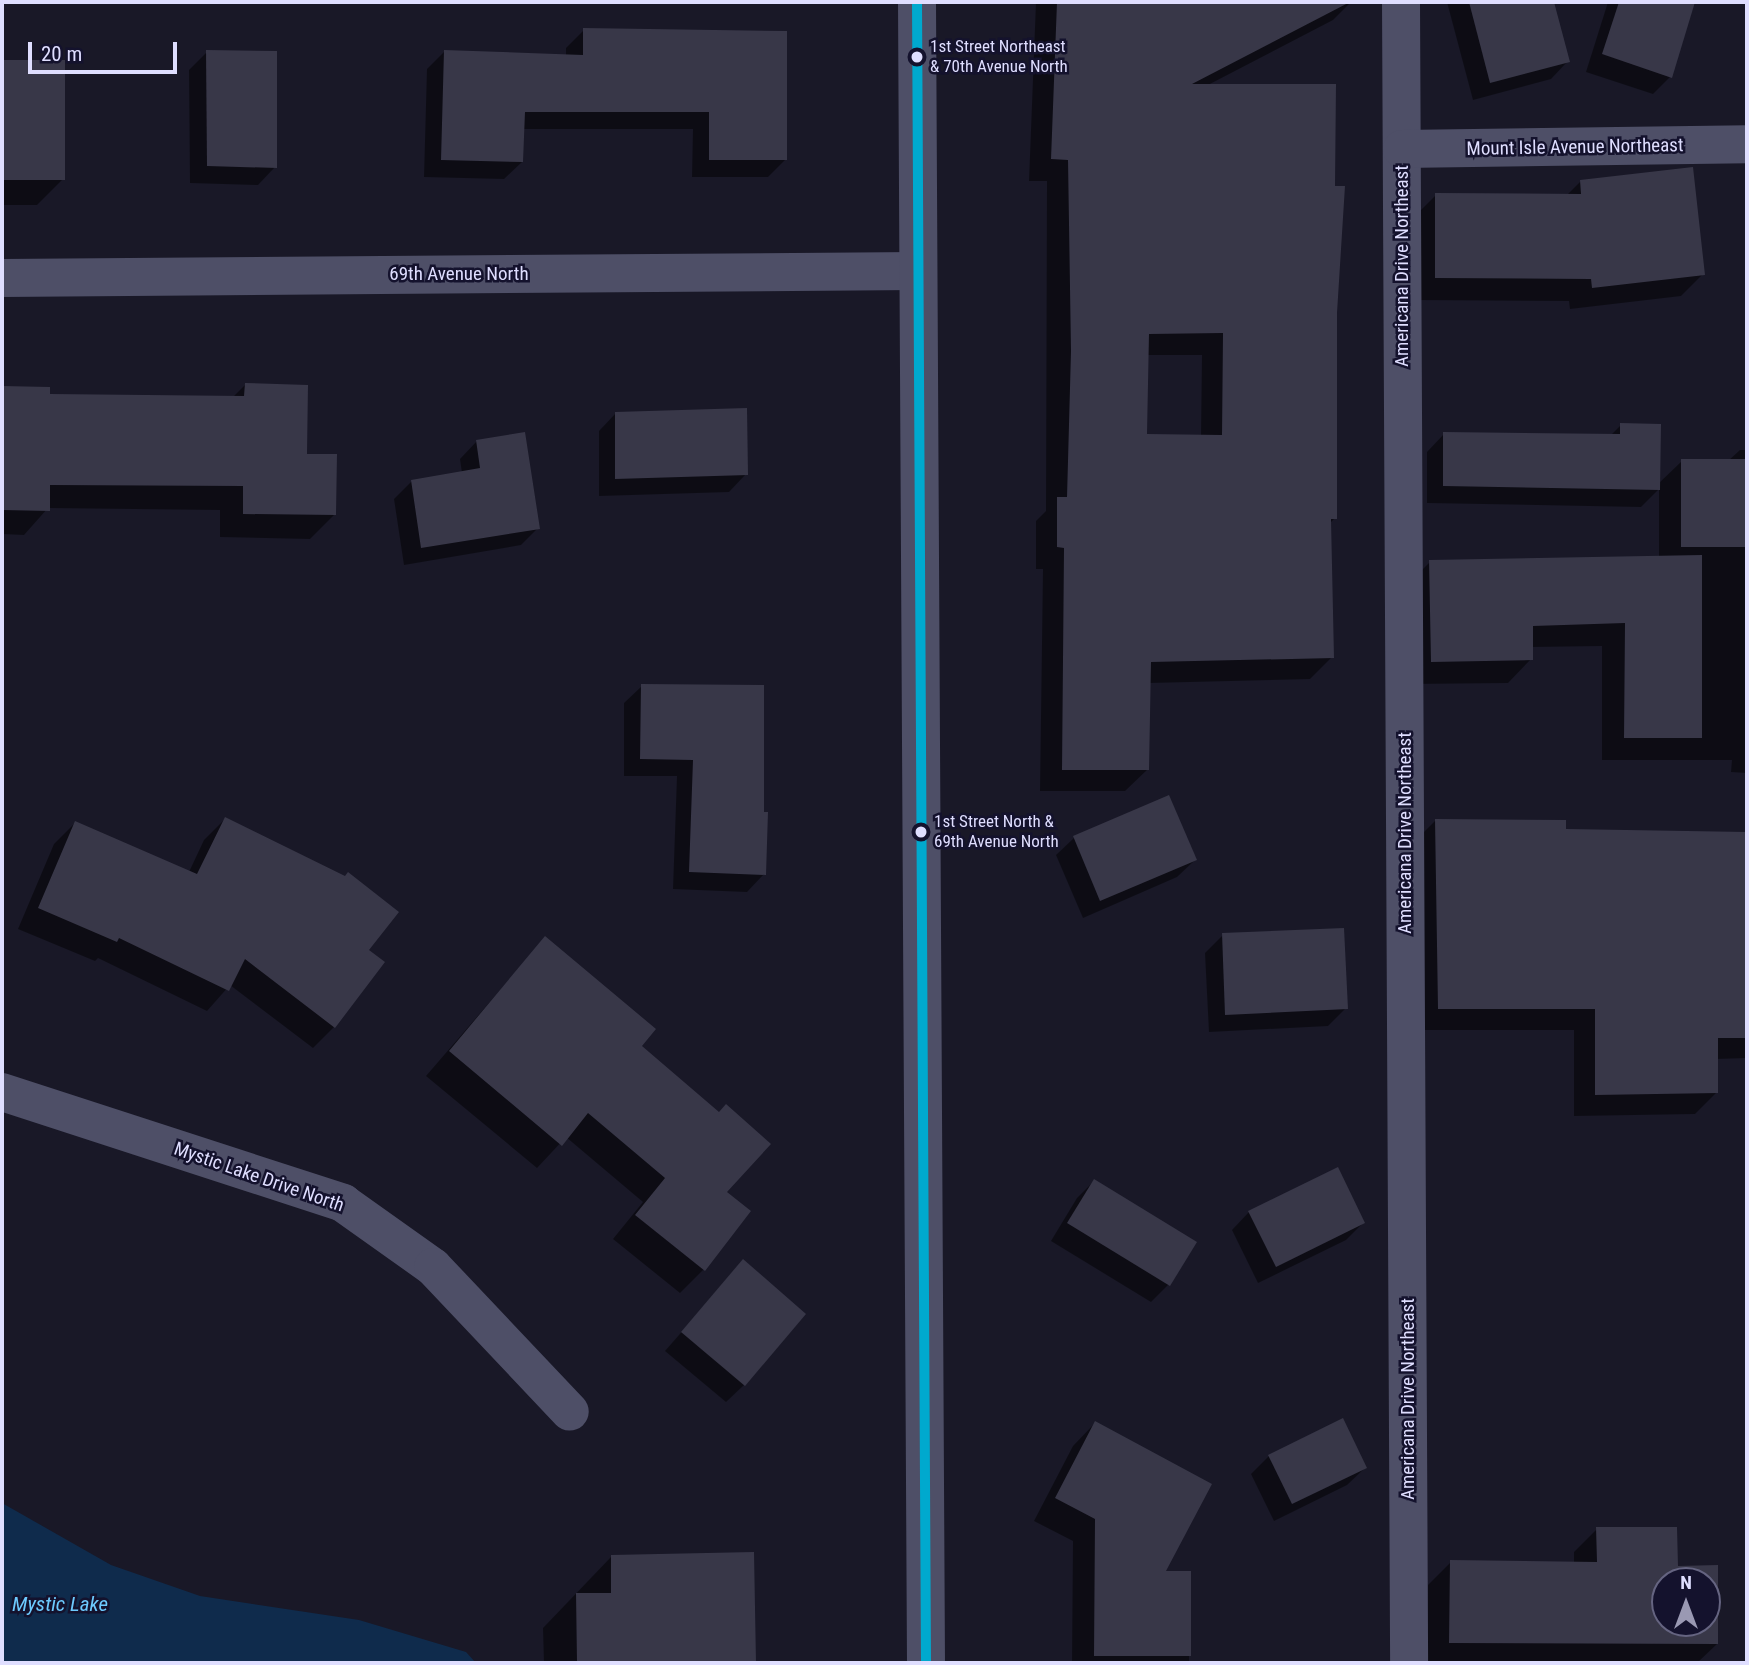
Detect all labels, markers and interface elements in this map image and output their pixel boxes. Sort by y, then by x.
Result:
scale bar [32,28,180,72]
place label: 1st Street Northeast & 70th Avenue North [930,37,1068,77]
text: 20 m [41,42,82,66]
marker: 1st Street Northeast & 70th Avenue North [910,50,924,64]
street label: Mount Isle Avenue Northeast [1466,134,1684,160]
street label: Americana Drive Northeast [1391,165,1413,367]
street label: 69th Avenue North [389,263,529,285]
street label: Americana Drive Northeast [1394,732,1416,934]
place label: 1st Street North & 69th Avenue North [934,812,1059,852]
marker: 1st Street North & 69th Avenue North [914,825,928,839]
street label: Mystic Lake Drive North [171,1137,347,1217]
street label: Americana Drive Northeast [1397,1298,1419,1500]
north arrow [1651,1567,1721,1637]
text: N [1680,1571,1692,1594]
water label: Mystic Lake [12,1591,108,1617]

